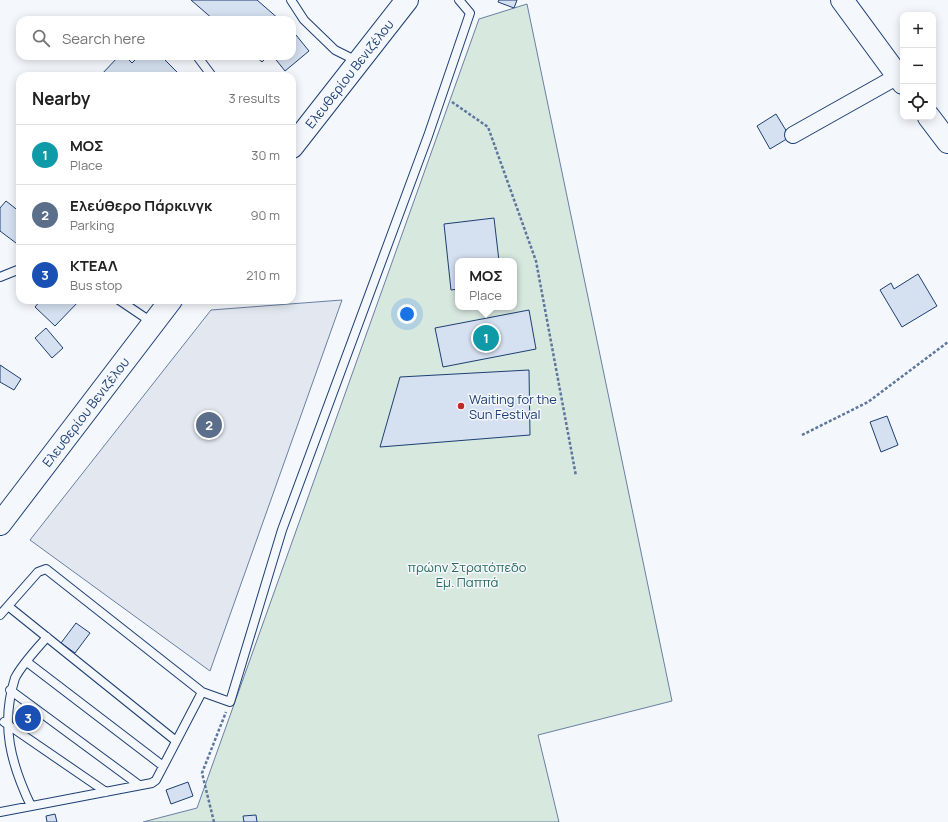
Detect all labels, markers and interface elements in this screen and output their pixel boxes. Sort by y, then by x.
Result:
map controls [900,12,936,120]
button: + [900,12,936,48]
search box [16,16,296,60]
street label: Ελευθερίου Βενιζέλου [301,16,398,132]
icon: search [30,27,52,49]
text: Search here [62,28,145,49]
button: − [900,48,936,84]
button: locate [900,84,936,120]
text: Nearby [32,87,90,110]
text: 3 results [228,89,280,107]
text: ΜΟΣ [70,135,104,156]
text: 1 [42,146,48,164]
text: 30 m [251,146,280,164]
text: Place [70,156,103,174]
text: Ελεύθερο Πάρκινγκ [70,195,212,216]
text: 2 [41,206,49,224]
text: 90 m [250,206,280,224]
text: Parking [70,216,114,234]
text: ΚΤΕΑΛ [70,255,118,276]
popup [455,258,517,310]
text: ΜΟΣ [469,265,503,286]
text: 3 [41,266,49,284]
text: 210 m [246,266,280,284]
text: Bus stop [70,276,122,294]
text: Place [469,286,502,304]
your location [397,304,417,324]
pin: 1 [473,323,499,353]
street label: Ελευθερίου Βενιζέλου [38,353,133,470]
place label: Waiting for the Sun Festival [469,390,557,423]
marker: Waiting for the Sun Festival [456,401,466,411]
pin: 2 [196,410,222,440]
park label: πρώην Στρατόπεδο Εμ. Παππά [408,558,527,591]
pin: 3 [15,703,41,733]

